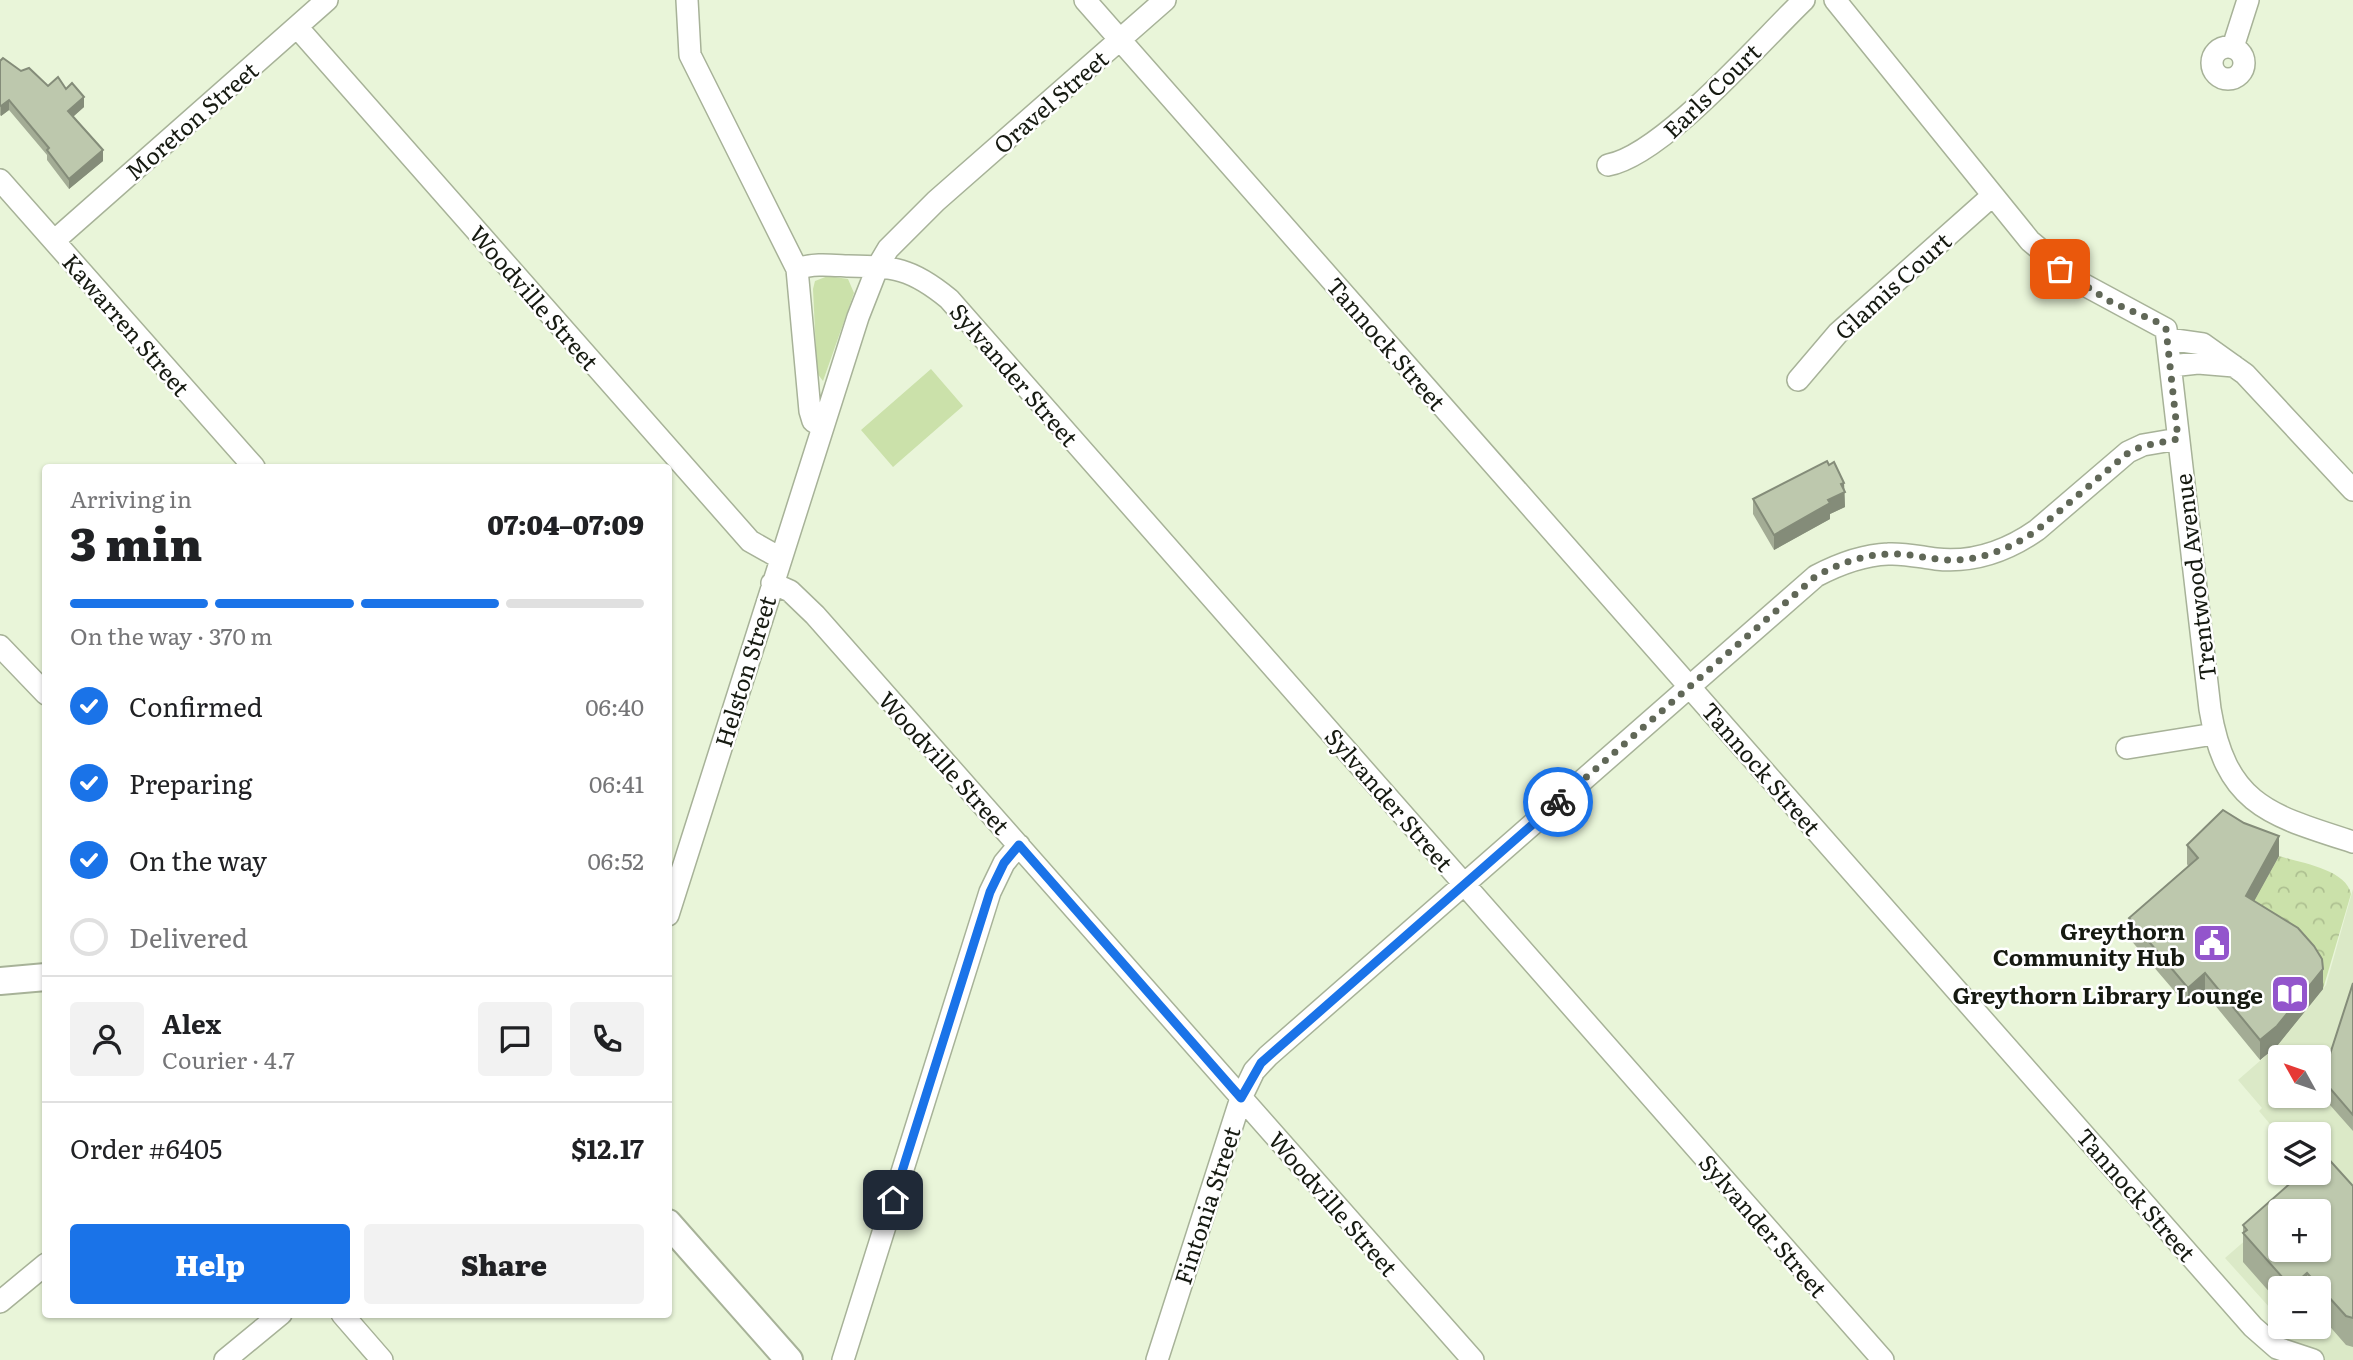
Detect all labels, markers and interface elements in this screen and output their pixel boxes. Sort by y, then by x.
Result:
street label: Earls Court [1655,34,1768,145]
street label: Oravel Street [985,41,1115,161]
street label: Moreton Street [117,52,265,187]
street label: Woodville Street [462,217,608,377]
street label: Glamis Court [1826,223,1958,347]
pin [2030,239,2090,299]
street label: Kawarren Street [55,245,199,403]
icon: bag [2041,250,2079,288]
street label: Tannock Street [1319,269,1455,418]
street label: Sylvander Street [943,295,1087,454]
street label: Trentwood Avenue [2164,472,2224,682]
text: Arriving in [70,481,192,515]
text: 07:04–07:09 [487,504,644,543]
text: 3 min [70,507,202,575]
street label: Helston Street [705,590,783,751]
text: On the way · 370 m [70,618,273,652]
street label: Woodville Street [871,683,1019,842]
text: Confirmed [129,686,263,725]
icon: check [70,687,108,725]
text: 06:40 [585,689,644,723]
street label: Tannock Street [1694,694,1830,843]
street label: Sylvander Street [1318,720,1462,879]
text: Preparing [129,763,252,802]
icon: check [70,764,108,802]
text: 06:41 [589,766,644,800]
courier [1523,767,1593,837]
icon: bike [1539,783,1577,821]
text: On the way [129,840,267,879]
icon: check [70,841,108,879]
text: 06:52 [588,843,644,877]
place label: Greythorn Community Hub [1993,913,2185,973]
text: Delivered [129,917,248,956]
public building icon: Greythorn Community Hub [2191,922,2233,964]
library icon: Greythorn Library Lounge [2269,973,2311,1015]
place label: Greythorn Library Lounge [1952,977,2263,1011]
button: person [70,1002,144,1076]
button: chat [478,1002,552,1076]
button: phone [570,1002,644,1076]
text: Alex [162,1003,221,1042]
text: Courier · 4.7 [162,1042,295,1076]
north arrow [2268,1045,2331,1108]
map controls [2268,1045,2331,1339]
street label: Tannock Street [2069,1120,2205,1269]
street label: Fintonia Street [1164,1121,1248,1288]
button: layers [2268,1122,2331,1185]
street label: Woodville Street [1261,1123,1407,1283]
text: Order #6405 [70,1128,222,1167]
text: $12.17 [571,1128,644,1167]
street label: Sylvander Street [1692,1146,1836,1305]
pin [863,1170,923,1230]
icon: home [874,1181,912,1219]
button: + [2268,1199,2331,1262]
button: Help [70,1224,350,1304]
button: Share [364,1224,644,1304]
button: − [2268,1276,2331,1339]

